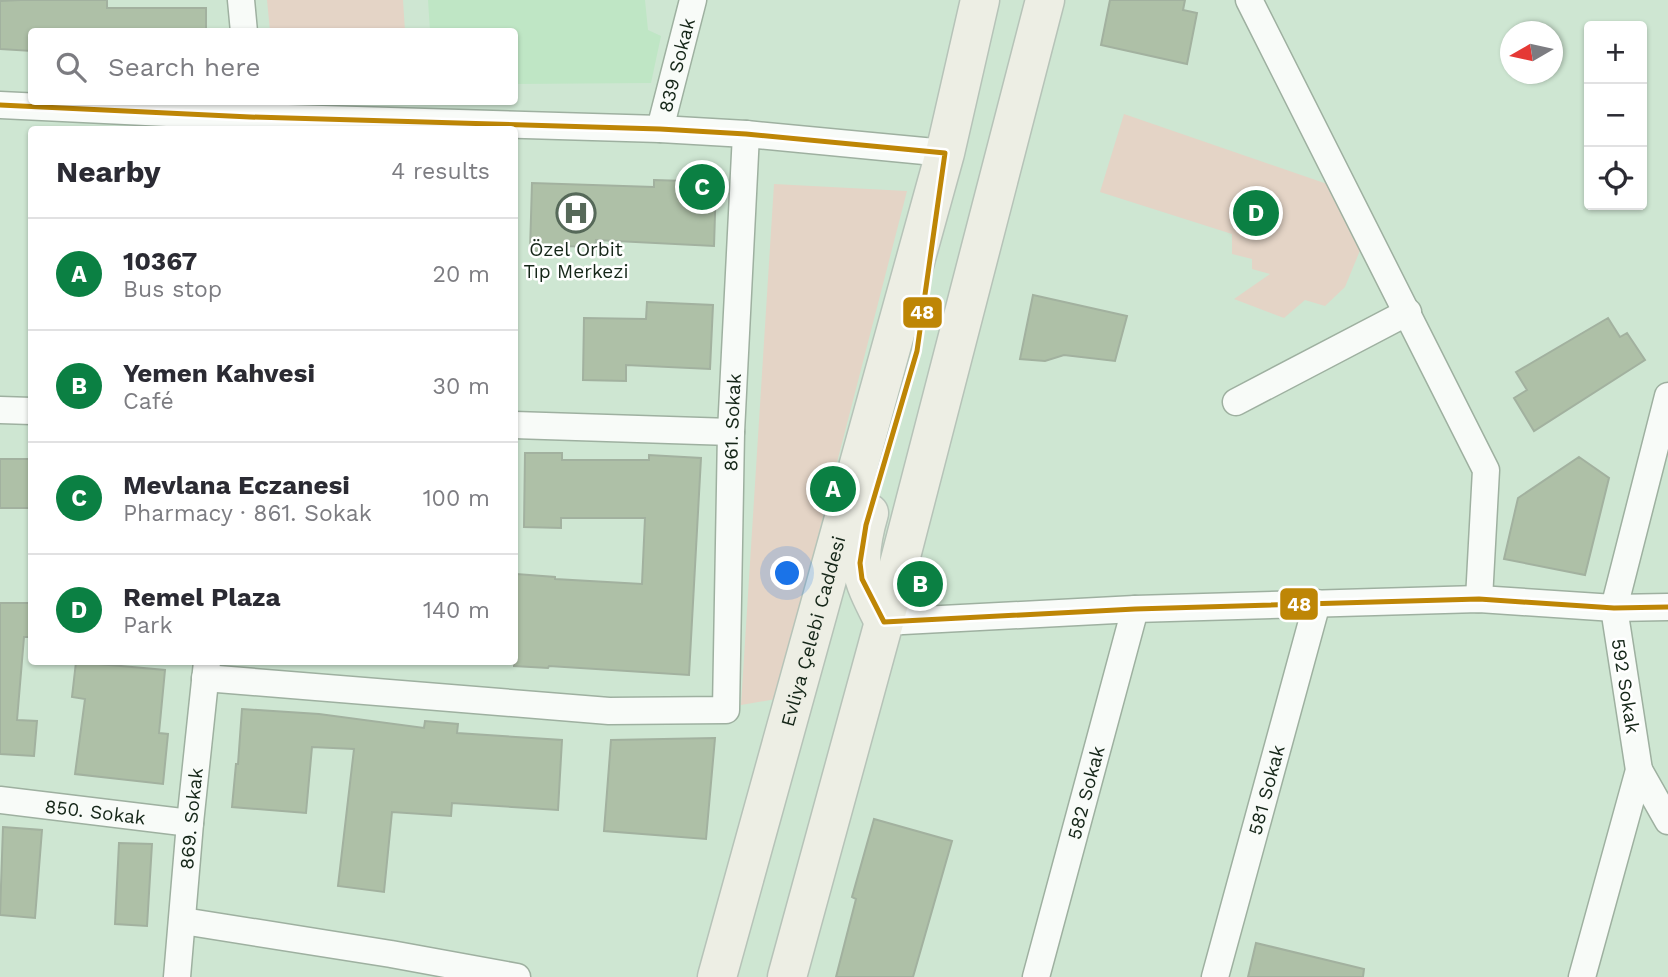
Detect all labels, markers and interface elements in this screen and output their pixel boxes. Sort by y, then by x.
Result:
street label: 839 Sokak [654,15,700,115]
north arrow [1500,21,1563,84]
map controls [1584,21,1647,210]
button: + [1584,21,1647,84]
search box [28,28,518,105]
icon: search [52,48,90,86]
text: Search here [108,52,260,82]
button: − [1584,84,1647,147]
button: locate [1584,147,1647,210]
text: Nearby [56,154,161,189]
text: 4 results [391,158,490,185]
pin: C [679,161,725,213]
pin: D [1233,187,1279,239]
hospital icon: Özel Orbit Tıp Merkezi [555,192,597,234]
place label: Özel Orbit Tıp Merkezi [524,238,629,283]
text: 10367 [123,246,197,276]
text: A [71,261,87,288]
text: 20 m [433,261,490,288]
text: Bus stop [123,276,222,303]
line badge: 48 [902,296,943,329]
text: 48 [910,301,934,324]
text: Yemen Kahvesi [123,358,315,388]
text: B [71,373,87,400]
text: 30 m [433,373,490,400]
street label: 861. Sokak [719,373,746,472]
text: Café [123,388,174,415]
pin: A [810,463,856,515]
text: Mevlana Eczanesi [123,470,350,500]
text: C [71,485,87,512]
text: 100 m [423,485,490,512]
text: Pharmacy · 861. Sokak [123,500,372,527]
street label: Evliya Çelebi Caddesi [776,533,851,729]
your location [770,556,804,590]
pin: B [897,558,943,610]
text: Remel Plaza [123,582,280,612]
line badge: 48 [1279,587,1319,621]
text: 48 [1287,593,1311,616]
text: D [71,597,87,624]
text: 140 m [423,597,490,624]
text: Park [123,612,172,639]
street label: 592 Sokak [1607,637,1644,736]
street label: 581 Sokak [1243,742,1290,838]
street label: 582 Sokak [1063,743,1110,842]
street label: 869. Sokak [175,766,208,870]
street label: 850. Sokak [44,795,147,830]

